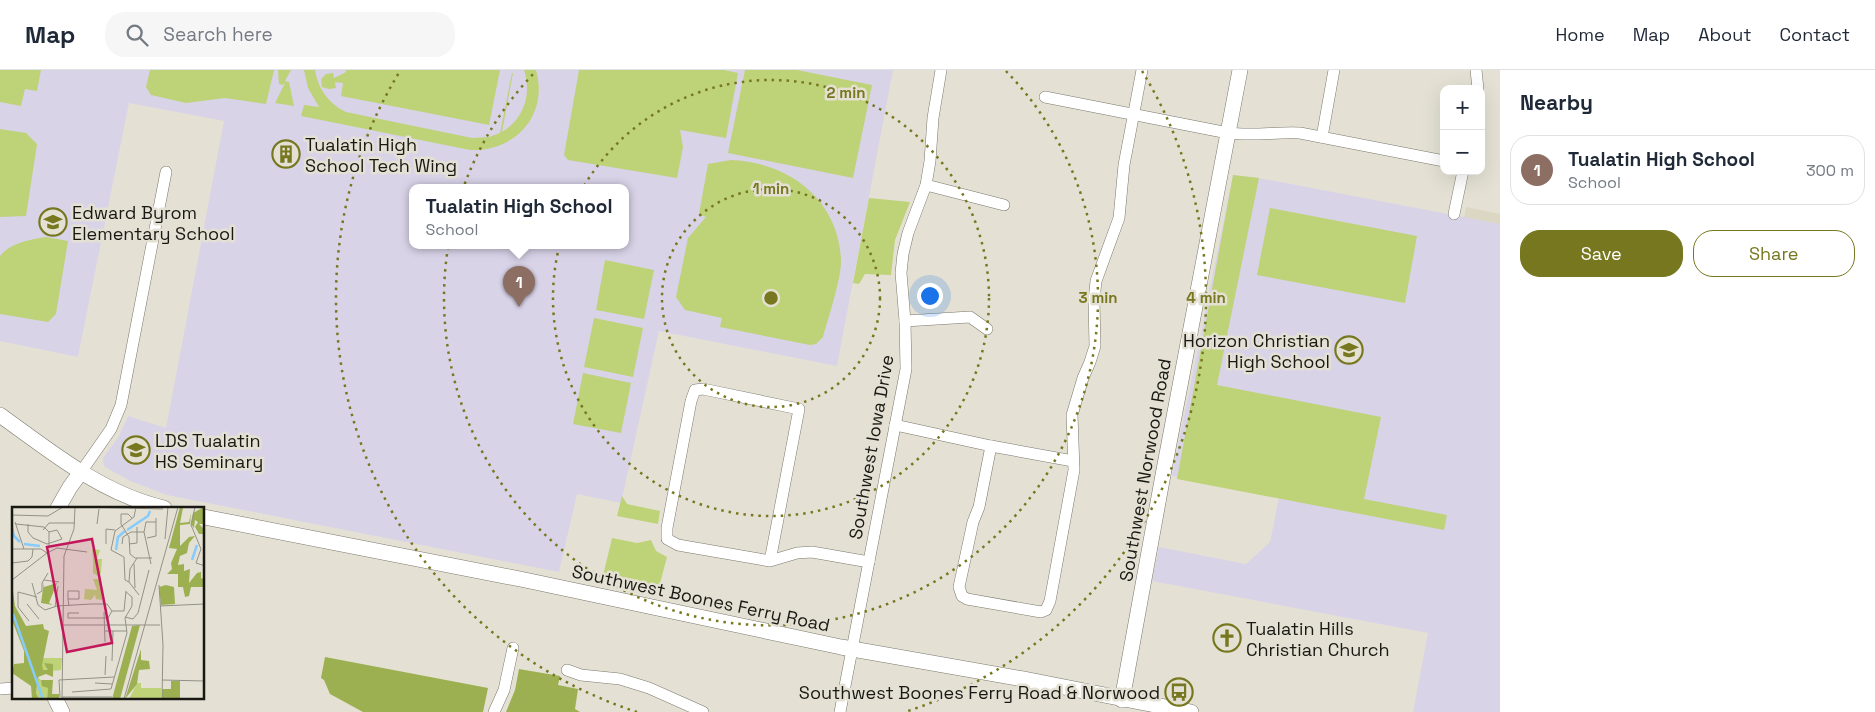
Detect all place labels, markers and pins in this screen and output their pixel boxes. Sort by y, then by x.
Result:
place label: Tualatin High School Tech Wing [305,133,457,177]
building icon: Tualatin High School Tech Wing [271,139,301,169]
place label: Edward Byrom Elementary School [72,201,235,245]
school or university icon: Edward Byrom Elementary School [38,207,68,237]
pin: 1 [503,266,535,307]
centre of rings [762,289,780,307]
place label: Horizon Christian High School [1183,329,1330,373]
school or university icon: Horizon Christian High School [1334,335,1364,365]
place label: LDS Tualatin HS Seminary [155,429,263,473]
school or university icon: LDS Tualatin HS Seminary [121,435,151,465]
place label: Tualatin Hills Christian Church [1246,617,1390,661]
church icon: Tualatin Hills Christian Church [1212,623,1242,653]
bus stop icon: Southwest Boones Ferry Road & Norwood [1164,677,1194,707]
place label: Southwest Boones Ferry Road & Norwood [799,681,1160,704]

